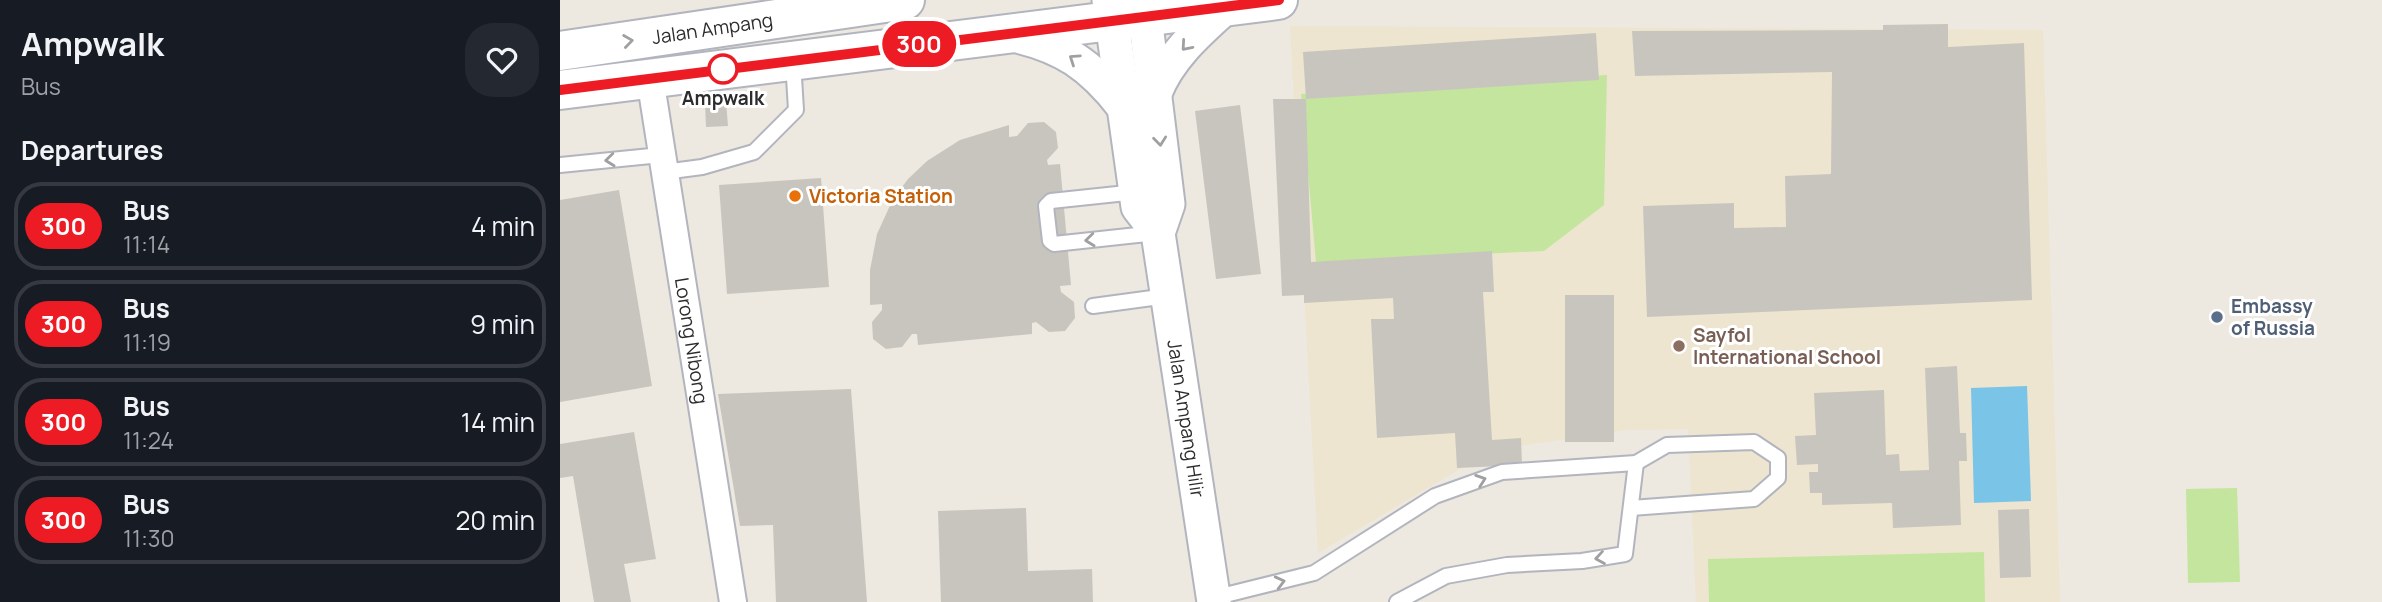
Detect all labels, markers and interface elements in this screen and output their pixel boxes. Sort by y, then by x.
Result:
street label: Jalan Ampang [650,7,775,50]
text: Ampwalk [21,21,164,66]
line badge: 300 [879,21,959,67]
button: heart [465,23,539,97]
text: 300 [896,27,942,60]
one-way arrow [622,34,633,49]
one-way arrow [1182,38,1194,51]
marker: Ampwalk [708,54,738,84]
one-way arrow [1068,55,1081,68]
text: Bus [21,70,61,102]
place label: Ampwalk [682,85,765,111]
text: Departures [21,132,163,168]
one-way arrow [1153,135,1168,147]
one-way arrow [605,152,616,167]
place label: Victoria Station [809,183,953,209]
marker: Victoria Station [787,188,803,204]
text: Bus [123,192,170,228]
text: 4 min [471,208,535,244]
text: 300 [41,209,86,242]
text: 11:14 [123,228,170,260]
one-way arrow [1084,233,1096,248]
street label: Lorong Nibong [669,276,714,406]
text: Bus [123,290,170,326]
place label: Embassy of Russia [2231,293,2315,341]
text: 9 min [470,306,535,342]
text: 300 [41,307,86,340]
marker: Embassy of Russia [2209,309,2225,325]
place label: Sayfol International School [1693,322,1881,370]
text: 11:19 [123,326,171,358]
street label: Jalan Ampang Hilir [1161,338,1211,499]
marker: Sayfol International School [1671,338,1687,354]
text: Bus [123,388,170,424]
text: 14 min [461,404,535,440]
text: 300 [41,405,86,438]
text: 11:24 [123,424,174,456]
one-way arrow [1474,474,1486,488]
text: Bus [123,486,170,522]
text: 20 min [456,502,535,538]
text: 300 [41,503,86,536]
text: 11:30 [123,522,175,554]
one-way arrow [1594,550,1606,565]
one-way arrow [1274,575,1286,590]

